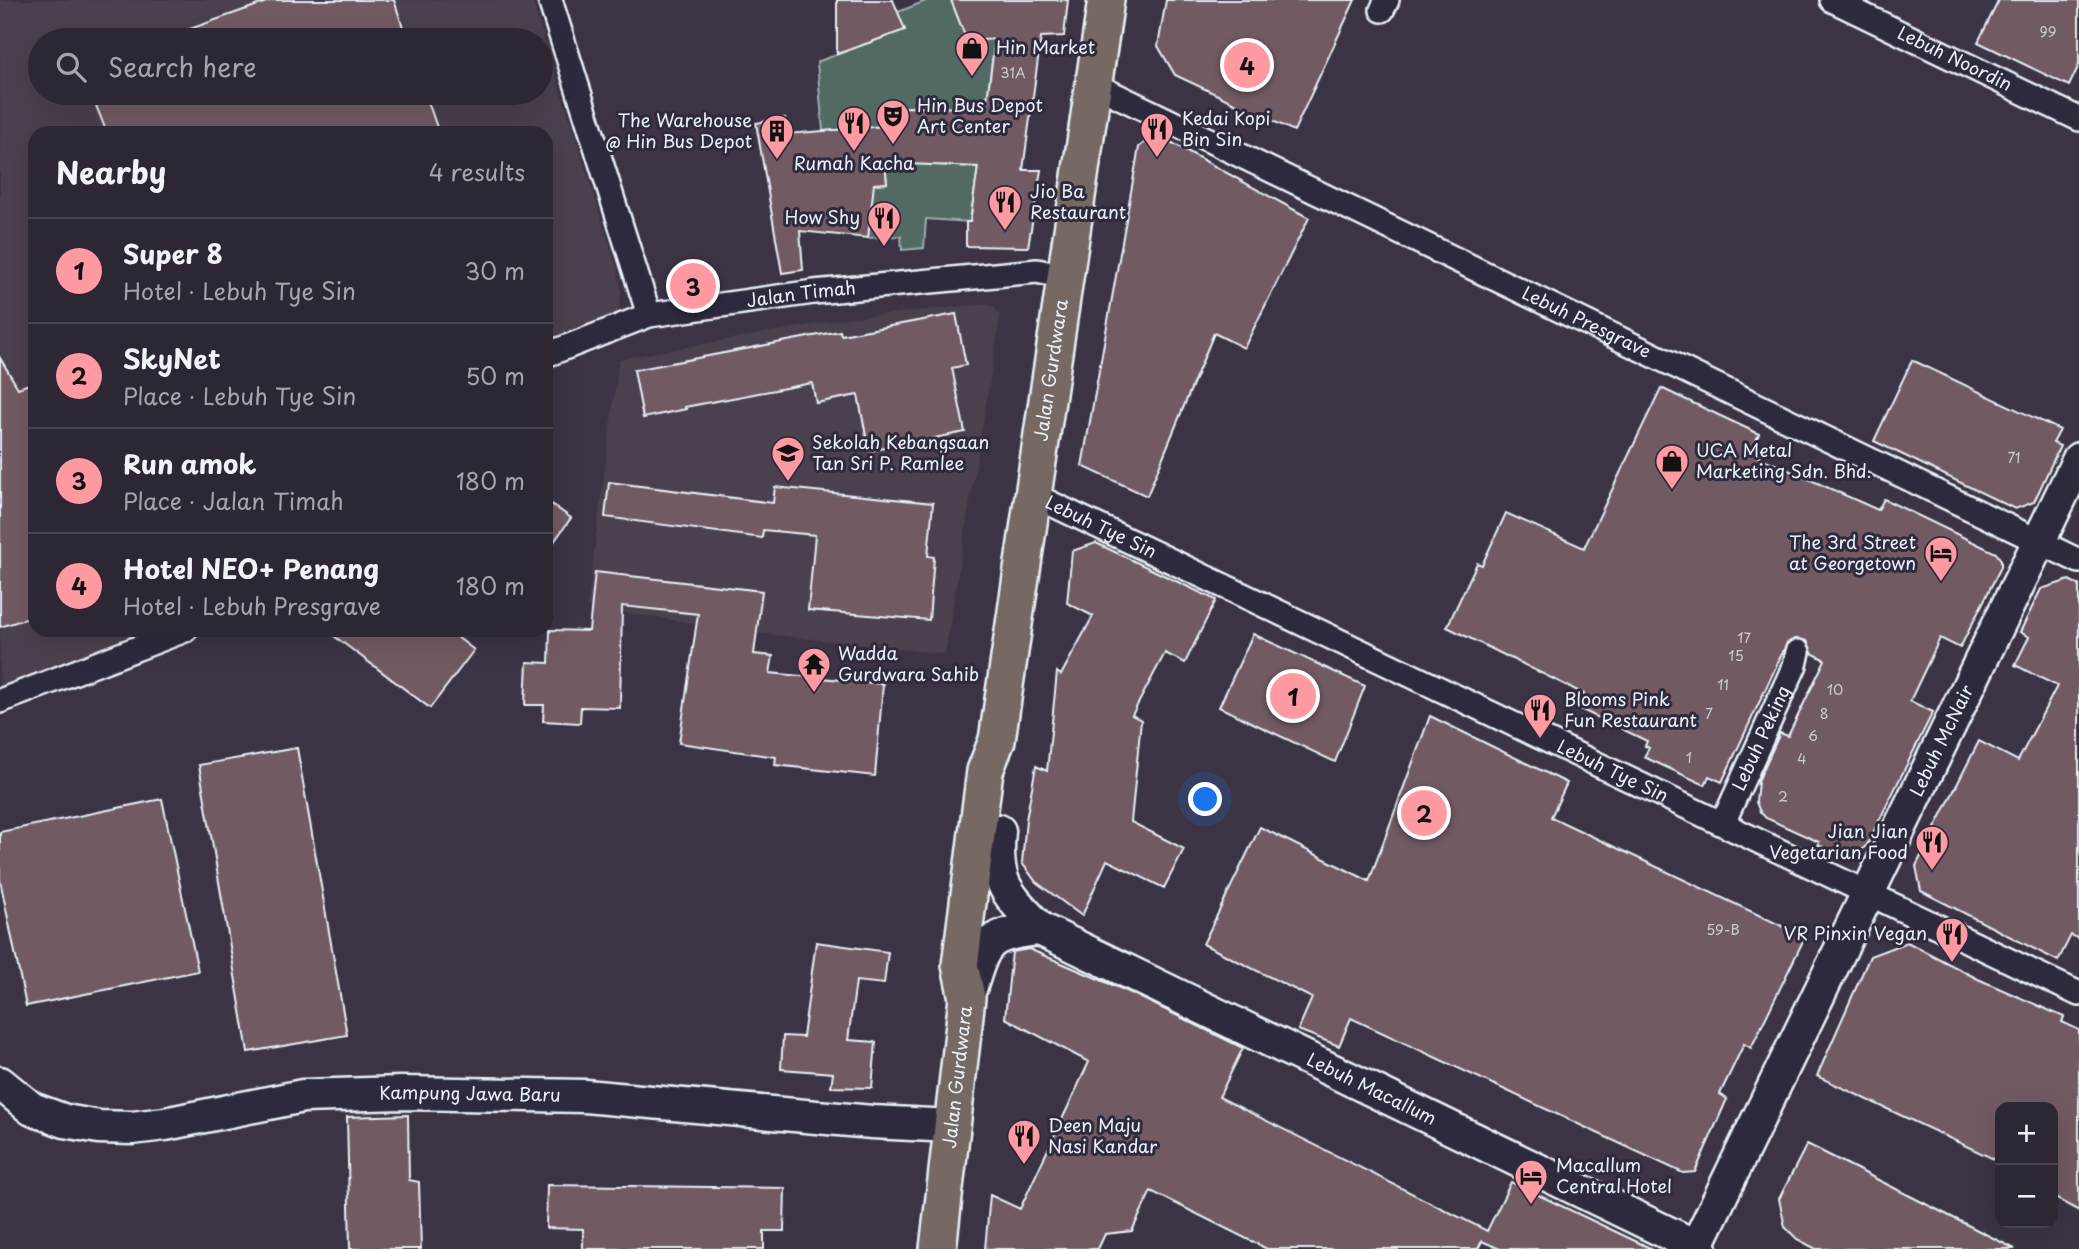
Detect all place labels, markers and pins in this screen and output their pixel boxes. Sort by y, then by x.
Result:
shop icon: Hin Market [953,29,991,78]
place label: Hin Market [996,33,1095,60]
pin: 4 [1224,39,1270,91]
place label: Hin Bus Depot Art Center [917,91,1043,139]
theatre icon: Hin Bus Depot Art Center [874,97,912,146]
restaurant icon: Rumah Kacha [835,104,873,153]
place label: Kedai Kopi Bin Sin [1182,104,1271,152]
place label: The Warehouse @ Hin Bus Depot [605,106,752,154]
restaurant icon: Kedai Kopi Bin Sin [1138,110,1176,159]
building icon: The Warehouse @ Hin Bus Depot [758,112,796,161]
place label: Rumah Kacha [794,149,915,176]
place label: Jio Ba Restaurant [1030,177,1126,225]
restaurant icon: Jio Ba Restaurant [986,183,1024,232]
restaurant icon: How Shy [865,199,903,248]
place label: How Shy [785,203,860,230]
pin: 3 [670,260,716,312]
place label: Sekolah Kebangsaan Tan Sri P. Ramlee [812,428,989,476]
school or university icon: Sekolah Kebangsaan Tan Sri P. Ramlee [769,434,807,483]
place label: UCA Metal Marketing Sdn. Bhd. [1696,436,1871,484]
shop icon: UCA Metal Marketing Sdn. Bhd. [1653,442,1691,491]
place label: The 3rd Street at Georgetown [1789,528,1916,576]
hotel icon: The 3rd Street at Georgetown [1922,534,1960,583]
place label: Wadda Gurdwara Sahib [838,639,979,687]
temple icon: Wadda Gurdwara Sahib [795,645,833,694]
pin: 1 [1270,670,1316,722]
place label: Blooms Pink Fun Restaurant [1564,685,1697,733]
restaurant icon: Blooms Pink Fun Restaurant [1521,691,1559,740]
pin: 2 [1401,787,1447,839]
place label: Jian Jian Vegetarian Food [1769,817,1908,865]
restaurant icon: Jian Jian Vegetarian Food [1913,823,1951,872]
restaurant icon: VR Pinxin Vegan [1933,915,1971,964]
place label: VR Pinxin Vegan [1784,919,1927,946]
place label: Deen Maju Nasi Kandar [1048,1111,1158,1159]
restaurant icon: Deen Maju Nasi Kandar [1005,1117,1043,1166]
place label: Macallum Central Hotel [1556,1151,1672,1199]
hotel icon: Macallum Central Hotel [1512,1157,1550,1206]

